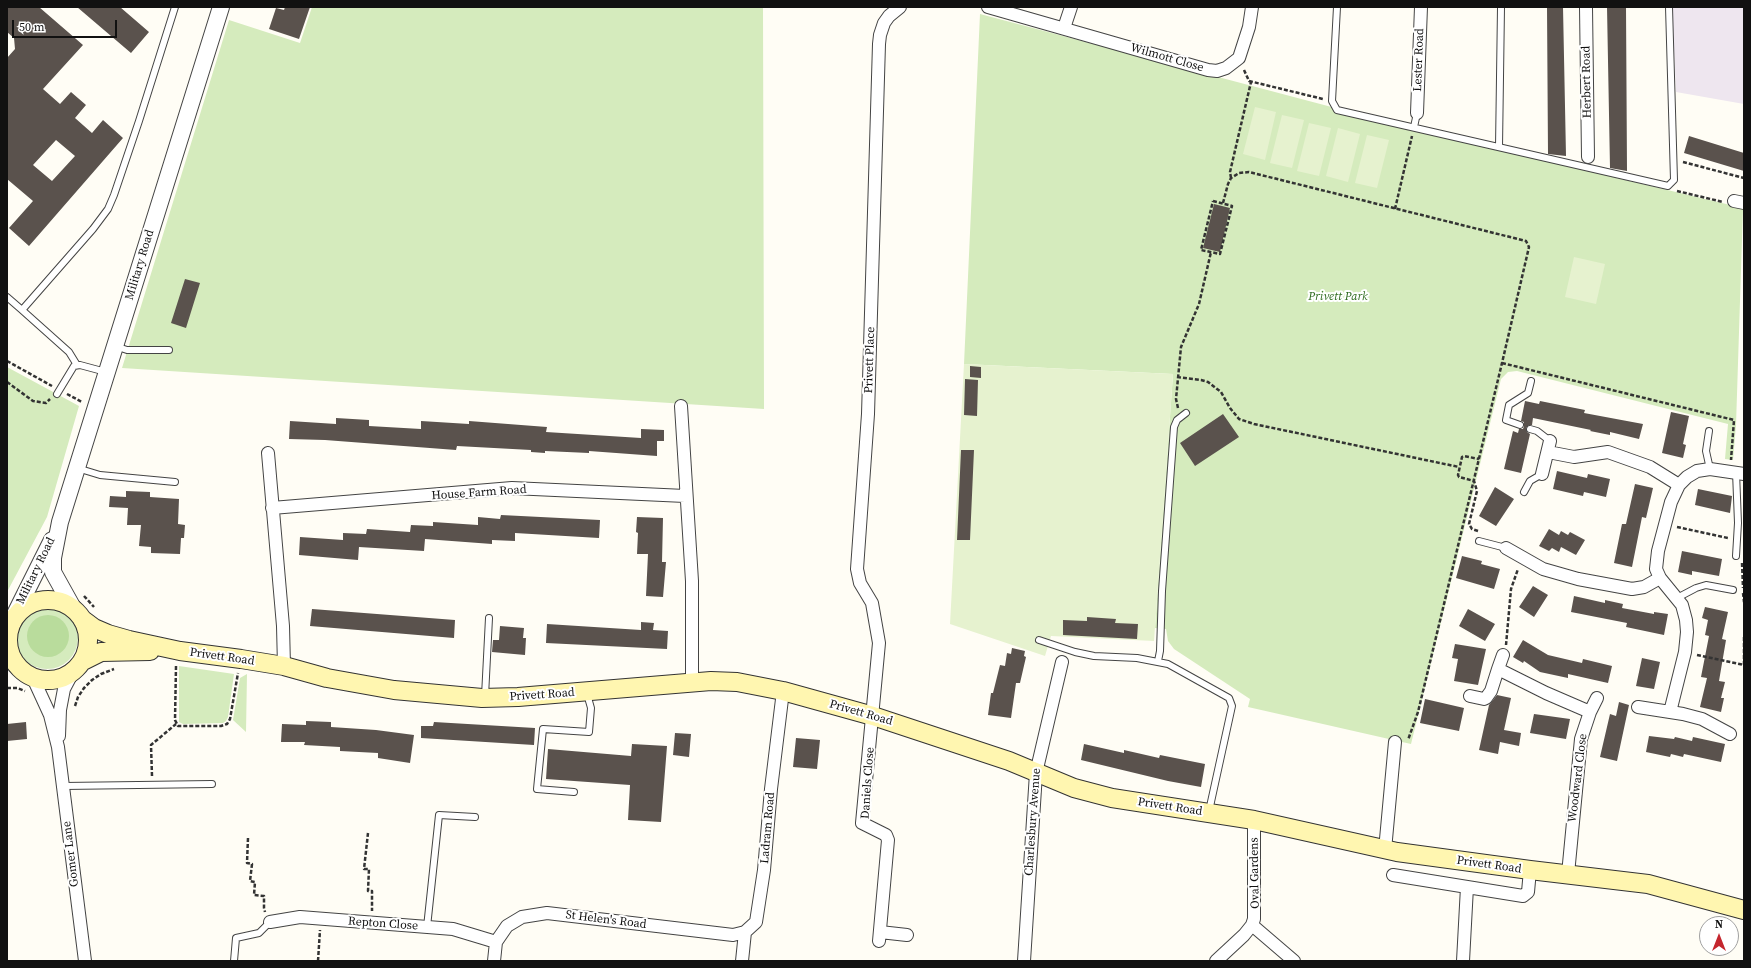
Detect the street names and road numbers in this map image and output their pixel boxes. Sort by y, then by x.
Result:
street label: Lester Road [1411,28,1427,92]
street label: Wilmott Close [1129,41,1205,75]
street label: Herbert Road [1579,46,1595,118]
street label: Military Road [122,228,158,302]
street label: Privett Place [862,326,878,394]
street label: House Farm Road [431,482,527,504]
street label: Military Road [14,535,58,607]
street label: Privett Road [189,645,255,669]
street label: Privett Road [509,686,575,704]
street label: Privett Road [828,697,894,729]
street label: Woodward Close [1565,733,1591,823]
street label: Daniels Close [858,747,878,819]
street label: Charlesbury Avenue [1022,768,1044,876]
street label: Ladram Road [758,792,778,864]
street label: Privett Road [1137,795,1203,819]
street label: Gomer Lane [60,820,82,888]
street label: Oval Gardens [1247,837,1263,909]
street label: Privett Road [1456,853,1522,877]
street label: St Helen's Road [565,908,647,932]
street label: Repton Close [347,914,419,934]

